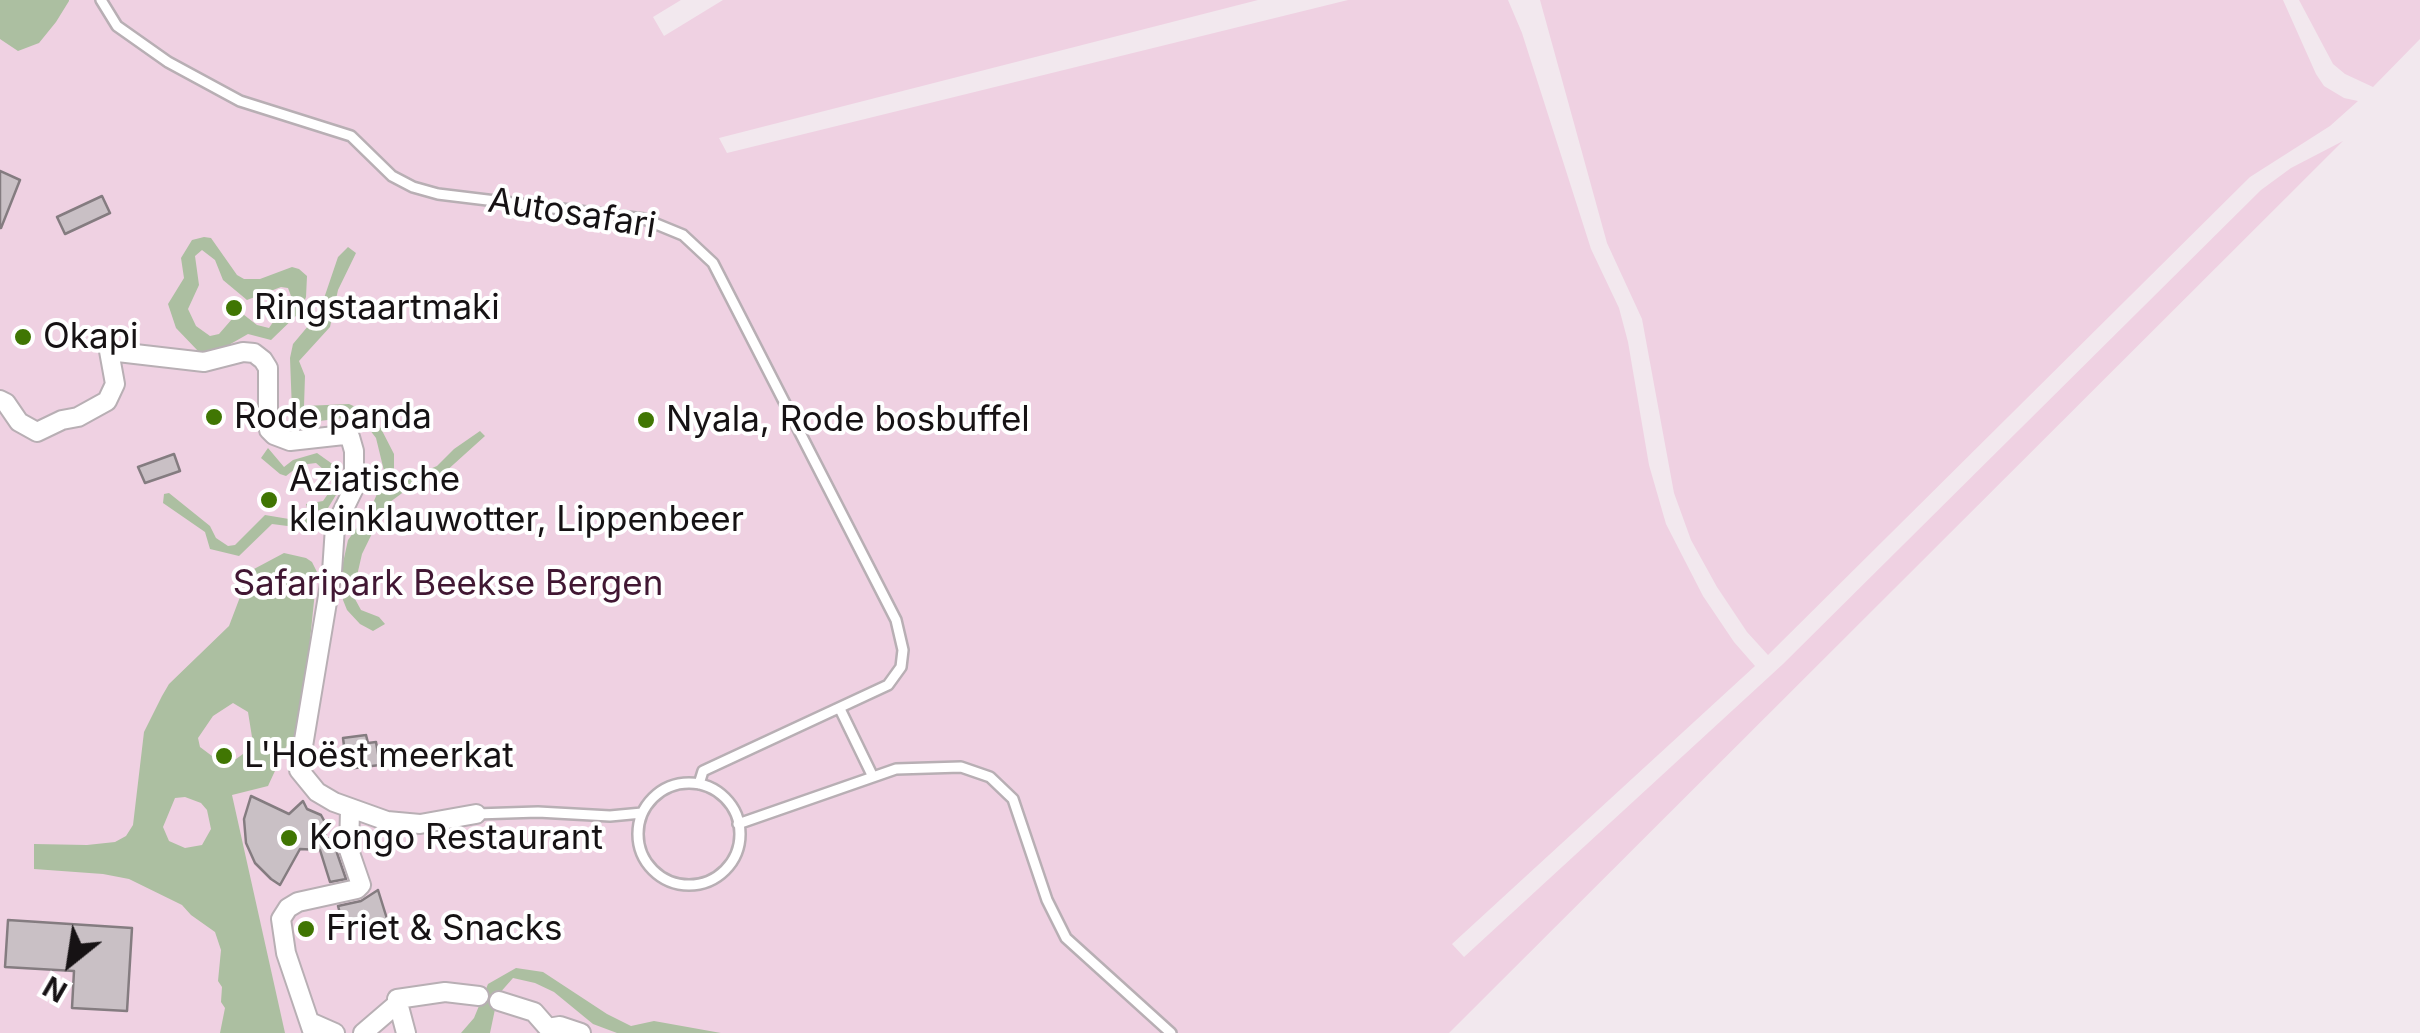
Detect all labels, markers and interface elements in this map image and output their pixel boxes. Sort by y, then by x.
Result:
street label: Autosafari [485,180,659,248]
place label: Ringstaartmaki [254,287,500,329]
marker: Ringstaartmaki [223,297,245,319]
place label: Okapi [43,316,139,358]
marker: Okapi [12,326,34,348]
place label: Rode panda [234,396,432,438]
place label: Nyala, Rode bosbuffel [666,399,1030,441]
marker: Rode panda [203,406,225,428]
marker: Nyala, Rode bosbuffel [635,409,657,431]
place label: Aziatische kleinklauwotter, Lippenbeer [289,459,744,541]
marker: Aziatische kleinklauwotter, Lippenbeer [258,489,280,511]
park label: Safaripark Beekse Bergen [233,563,663,605]
place label: L'Hoëst meerkat [244,735,514,777]
marker: L'Hoëst meerkat [213,745,235,767]
place label: Kongo Restaurant [309,817,603,859]
marker: Kongo Restaurant [278,827,300,849]
place label: Friet & Snacks [326,908,562,950]
north arrow [20,913,120,1013]
marker: Friet & Snacks [295,918,317,940]
text: N [37,969,73,1009]

